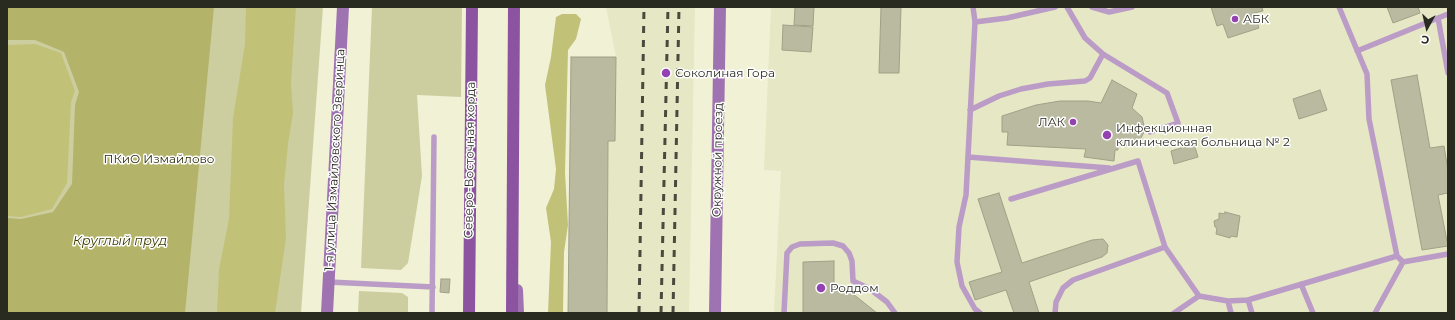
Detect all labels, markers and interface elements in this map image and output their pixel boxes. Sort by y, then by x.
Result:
north arrow [1407,8,1447,48]
place label: АБК [1243,12,1269,26]
marker: АБК [1230,14,1240,24]
text: С [1420,32,1430,47]
street label: 1-я улица Измайловского Зверинца [322,49,348,271]
place label: Соколиная Гора [675,66,775,80]
marker: Соколиная Гора [660,67,672,79]
street label: Северо-Восточная хорда [461,82,479,238]
street label: Окружной проезд [710,103,726,217]
place label: ЛАК [1038,115,1065,129]
marker: ЛАК [1068,117,1078,127]
place label: Инфекционная клиническая больница № 2 [1116,121,1290,149]
marker: Инфекционная клиническая больница № 2 [1101,129,1113,141]
park label: ПКиО Измайлово [104,152,214,166]
water label: Круглый пруд [73,233,167,249]
place label: Роддом [830,281,879,295]
marker: Роддом [815,282,827,294]

